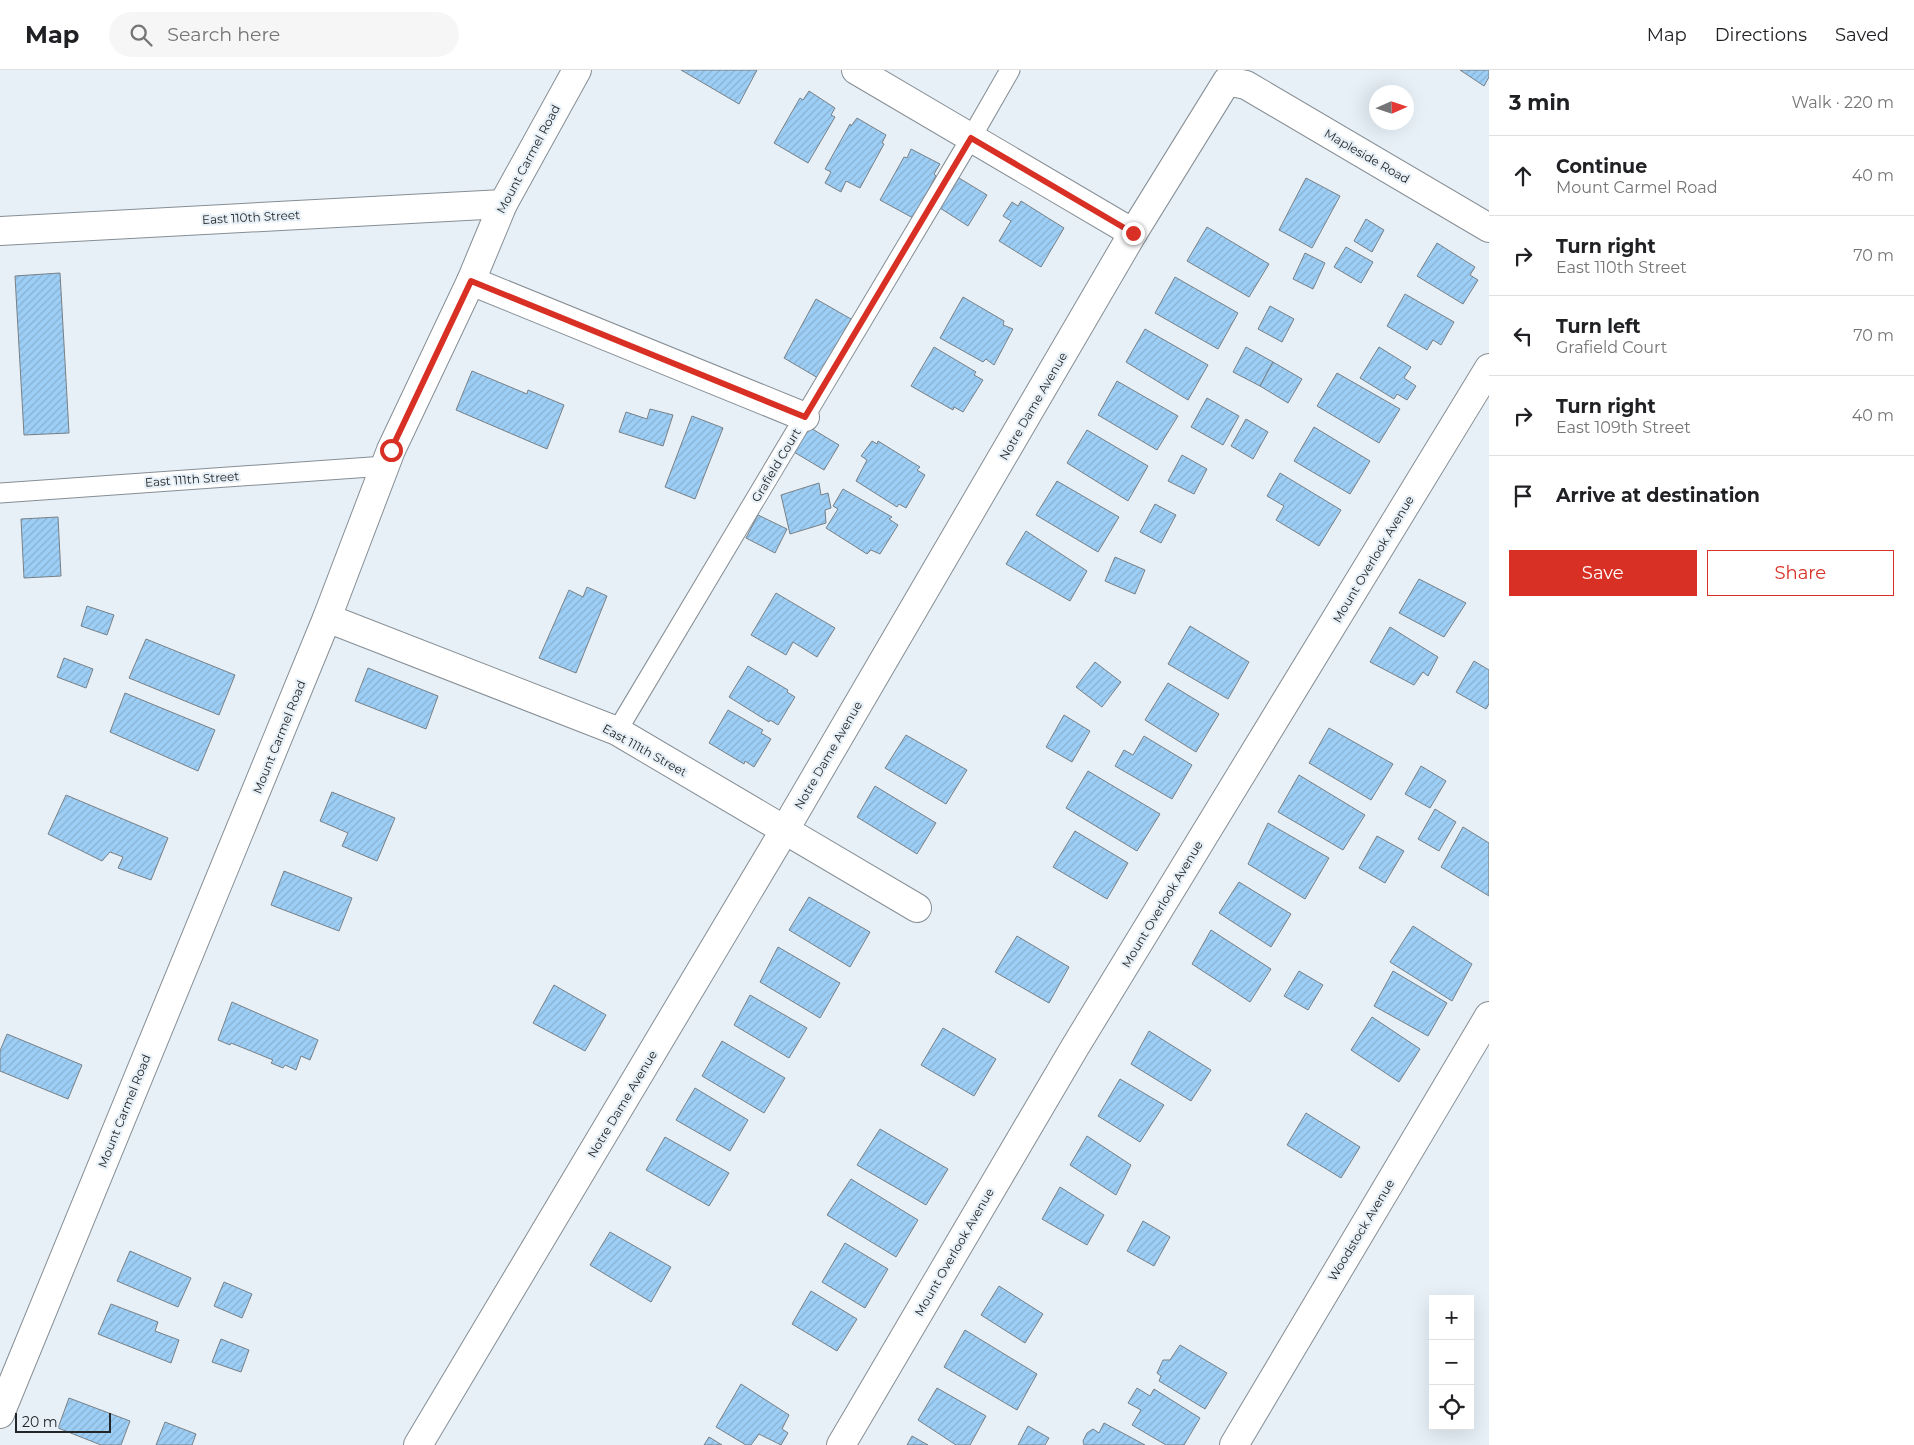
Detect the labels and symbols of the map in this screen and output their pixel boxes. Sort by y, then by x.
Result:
north arrow [1369,85,1414,130]
street label: Mount Carmel Road [493,102,563,216]
street label: Mapleside Road [1322,125,1412,187]
street label: East 110th Street [202,207,300,227]
route end [1122,222,1145,245]
street label: Notre Dame Avenue [996,349,1070,463]
street label: Grafield Court [748,425,804,505]
route start [380,439,403,462]
street label: East 111th Street [144,468,240,490]
street label: Mount Overlook Avenue [1329,493,1417,625]
street label: Mount Carmel Road [249,678,309,796]
street label: Notre Dame Avenue [791,698,865,812]
street label: East 111th Street [600,721,690,779]
street label: Mount Overlook Avenue [1118,838,1206,970]
street label: Notre Dame Avenue [584,1048,660,1160]
street label: Mount Carmel Road [94,1052,154,1170]
street label: Woodstock Avenue [1325,1176,1397,1284]
street label: Mount Overlook Avenue [911,1185,997,1319]
scale bar [15,1410,111,1433]

